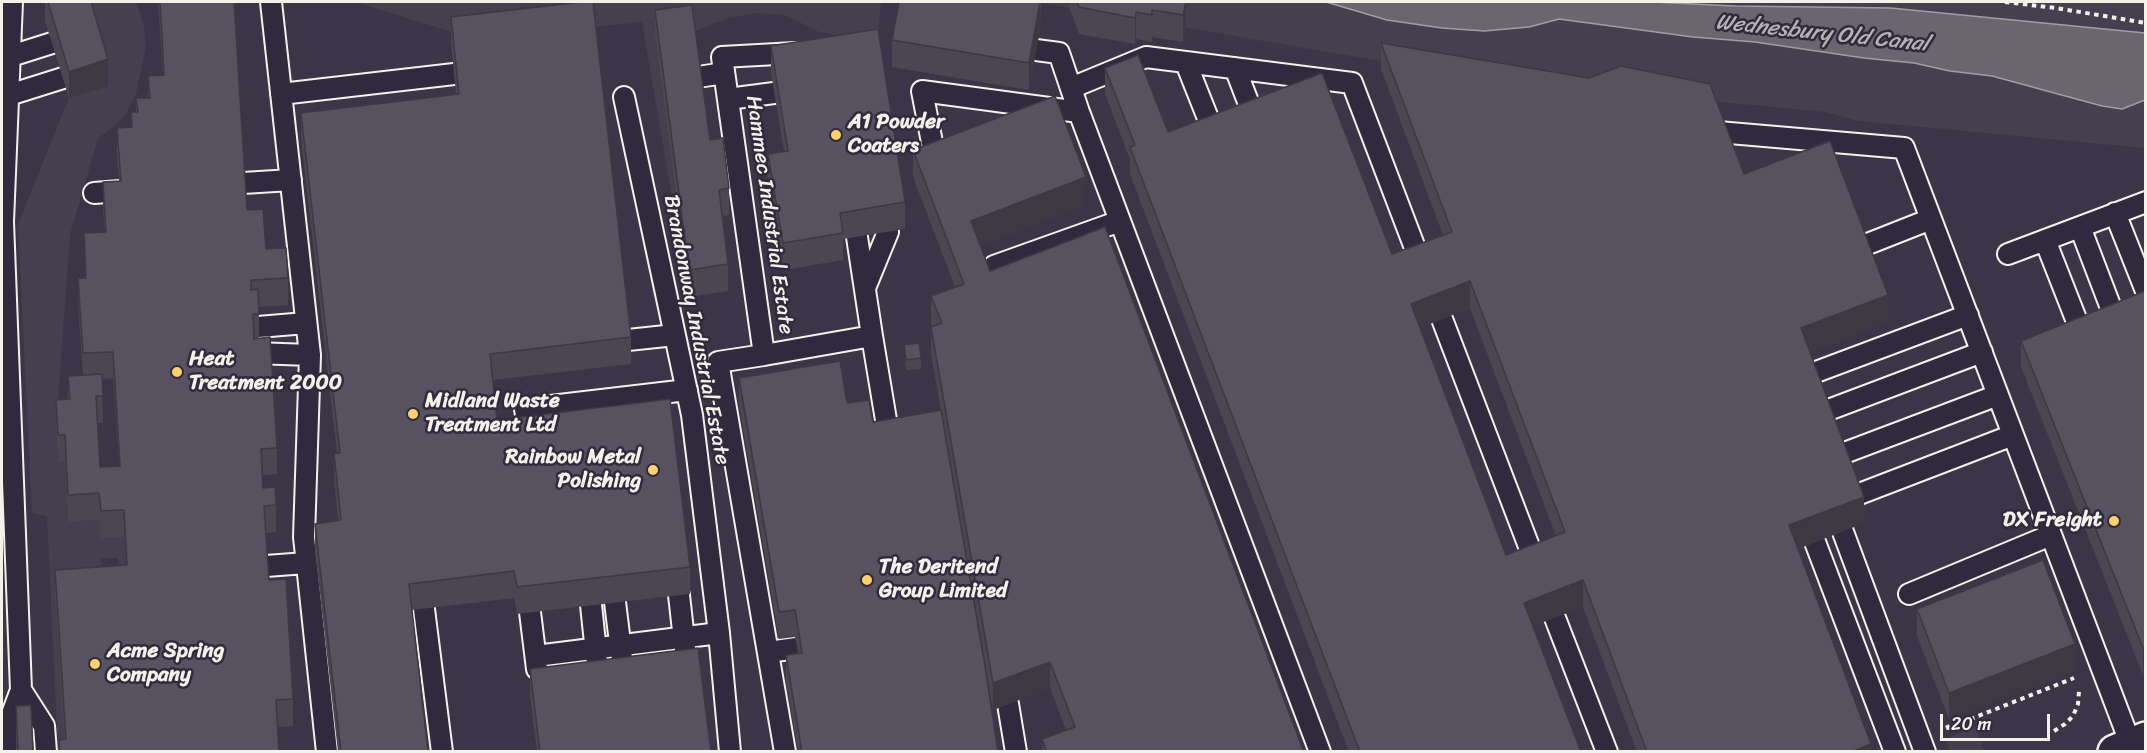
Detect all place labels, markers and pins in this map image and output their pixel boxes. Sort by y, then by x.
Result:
place label: A1 Powder Coaters [848,110,945,160]
marker: A1 Powder Coaters [829,128,843,142]
place label: Heat Treatment 2000 [189,347,342,397]
marker: Heat Treatment 2000 [170,365,184,379]
place label: Midland Waste Treatment Ltd [425,389,560,439]
marker: Midland Waste Treatment Ltd [406,407,420,421]
place label: Rainbow Metal Polishing [505,445,641,495]
marker: Rainbow Metal Polishing [646,463,660,477]
place label: DX Freight [2003,508,2102,534]
marker: DX Freight [2107,514,2121,528]
place label: The Deritend Group Limited [879,555,1007,605]
marker: The Deritend Group Limited [860,573,874,587]
place label: Acme Spring Company [107,639,224,689]
marker: Acme Spring Company [88,657,102,671]

